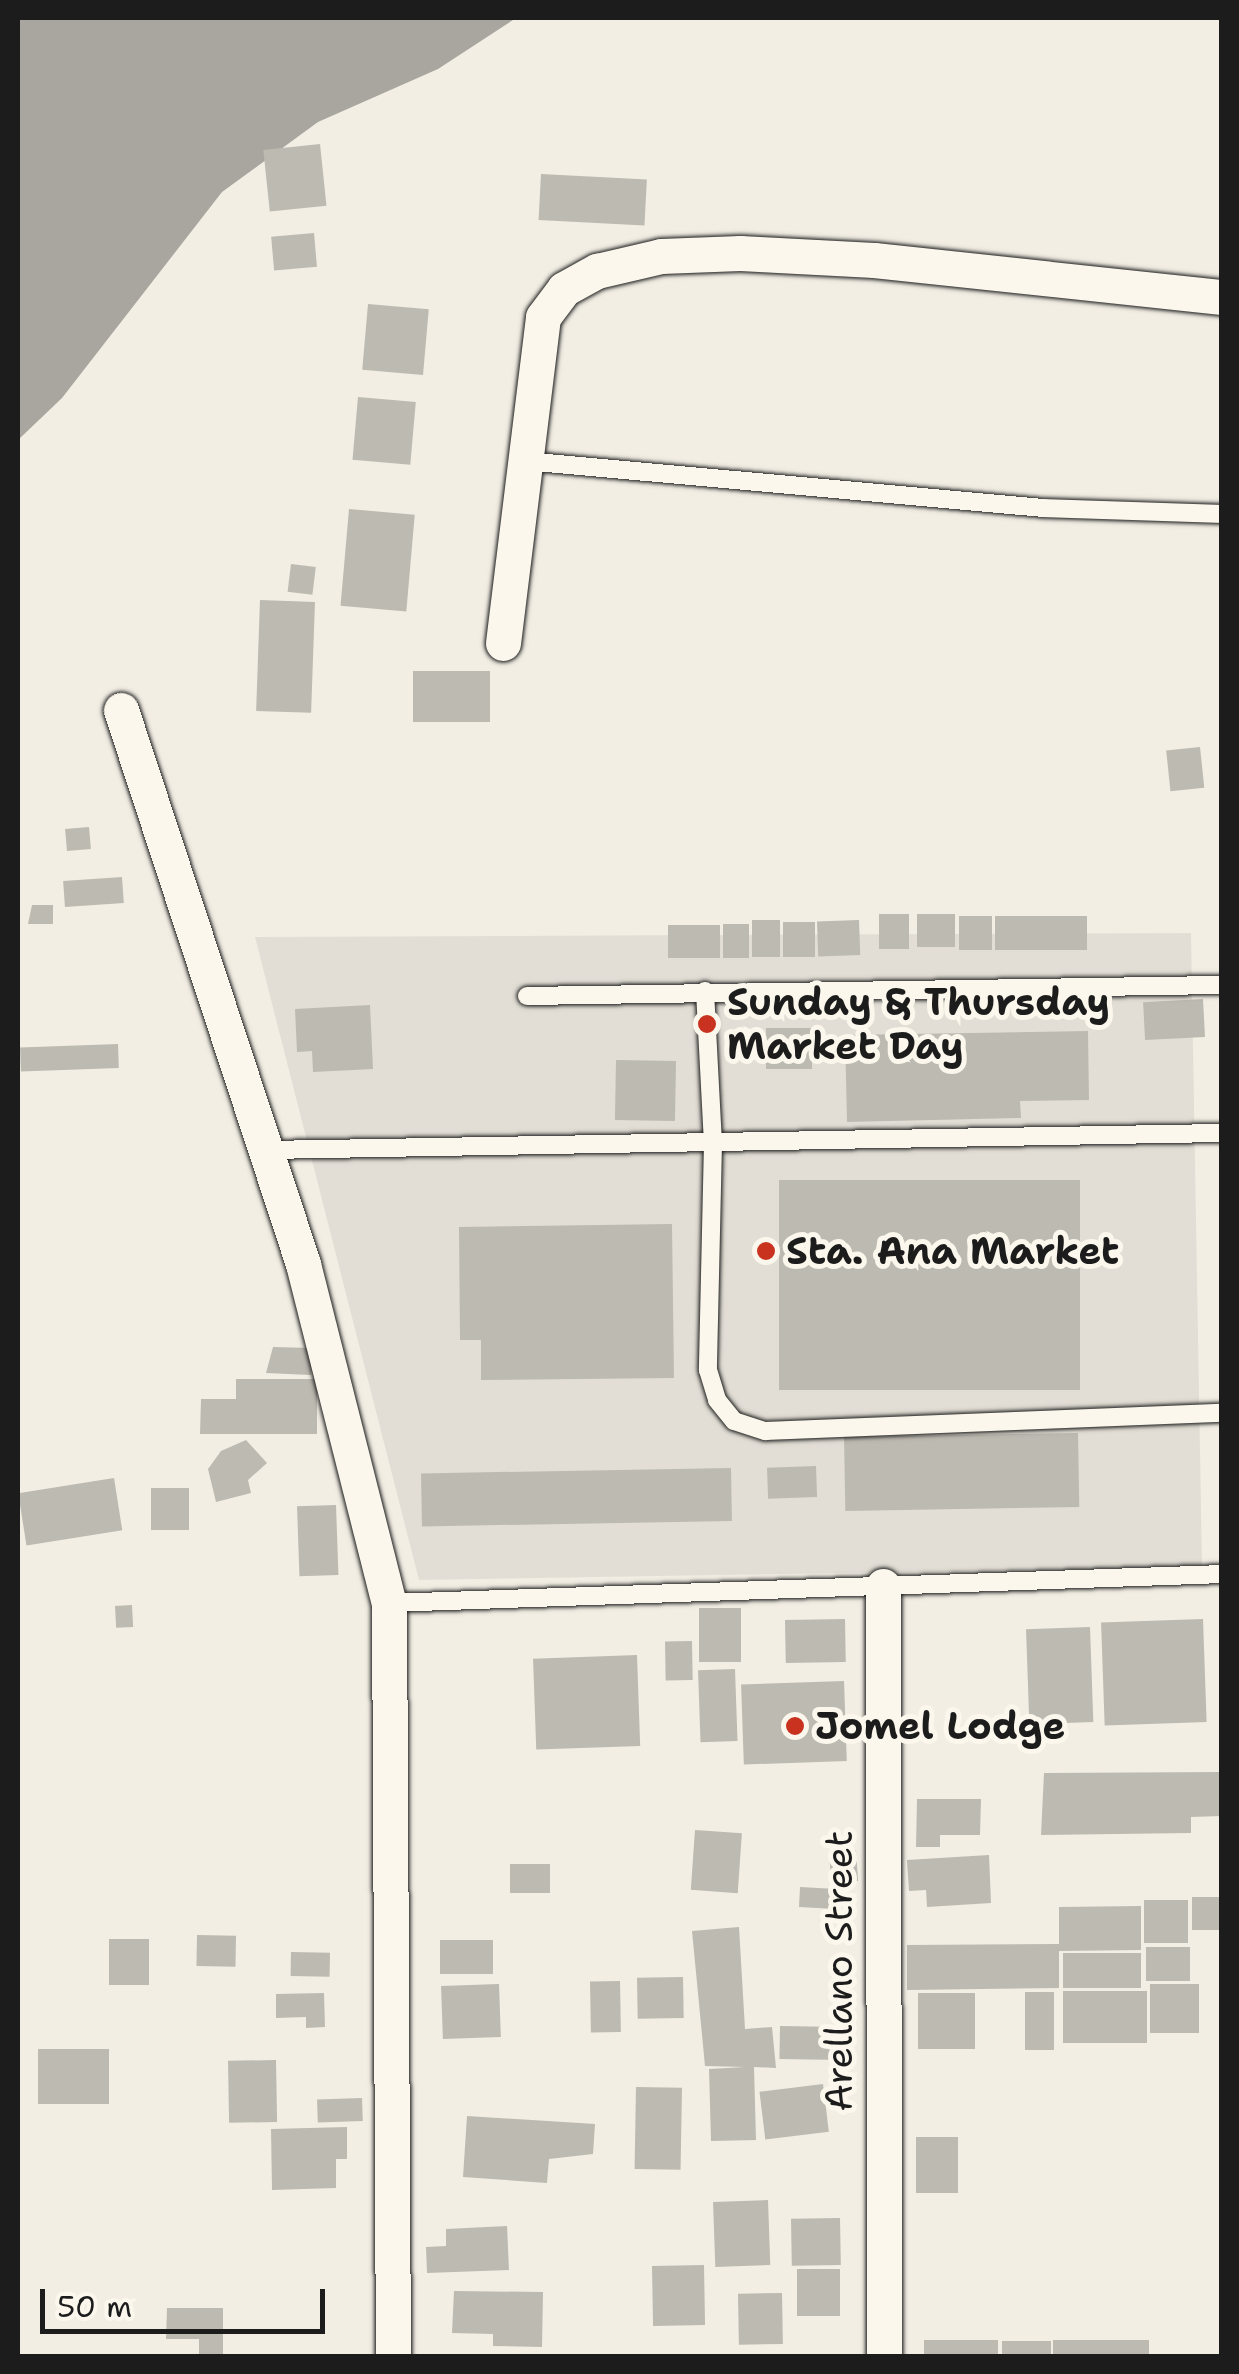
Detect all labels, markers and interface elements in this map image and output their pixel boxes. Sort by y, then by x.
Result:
place label: Sunday & Thursday Market Day [727,979,1110,1068]
marker: Sunday & Thursday Market Day [696,1013,718,1035]
place label: Sta. Ana Market [786,1228,1119,1274]
marker: Sta. Ana Market [755,1240,777,1262]
place label: Jomel Lodge [815,1703,1065,1749]
marker: Jomel Lodge [784,1715,806,1737]
street label: Arellano Street [816,1830,862,2112]
scale bar [45,2269,330,2331]
text: 50 m [57,2286,132,2327]

